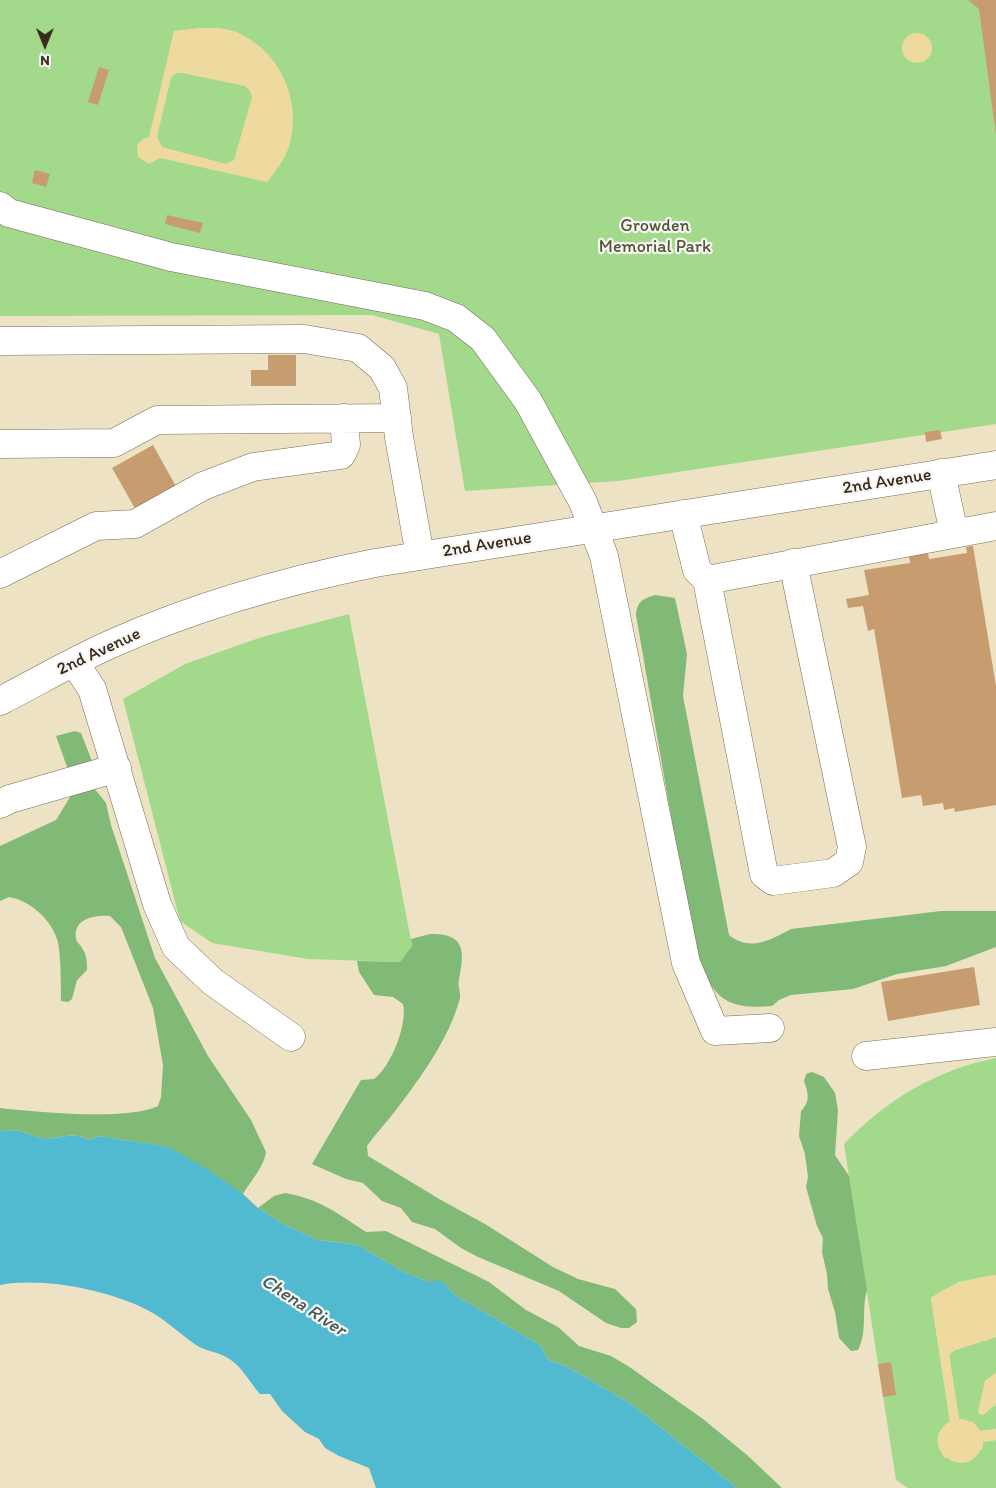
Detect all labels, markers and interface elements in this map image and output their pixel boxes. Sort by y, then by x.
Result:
north arrow [20,20,70,70]
text: N [40,52,50,69]
park label: Growden Memorial Park [599,215,711,258]
street label: 2nd Avenue [841,464,933,500]
street label: 2nd Avenue [441,527,533,563]
street label: 2nd Avenue [54,623,144,681]
water label: Chena River [256,1270,350,1342]

